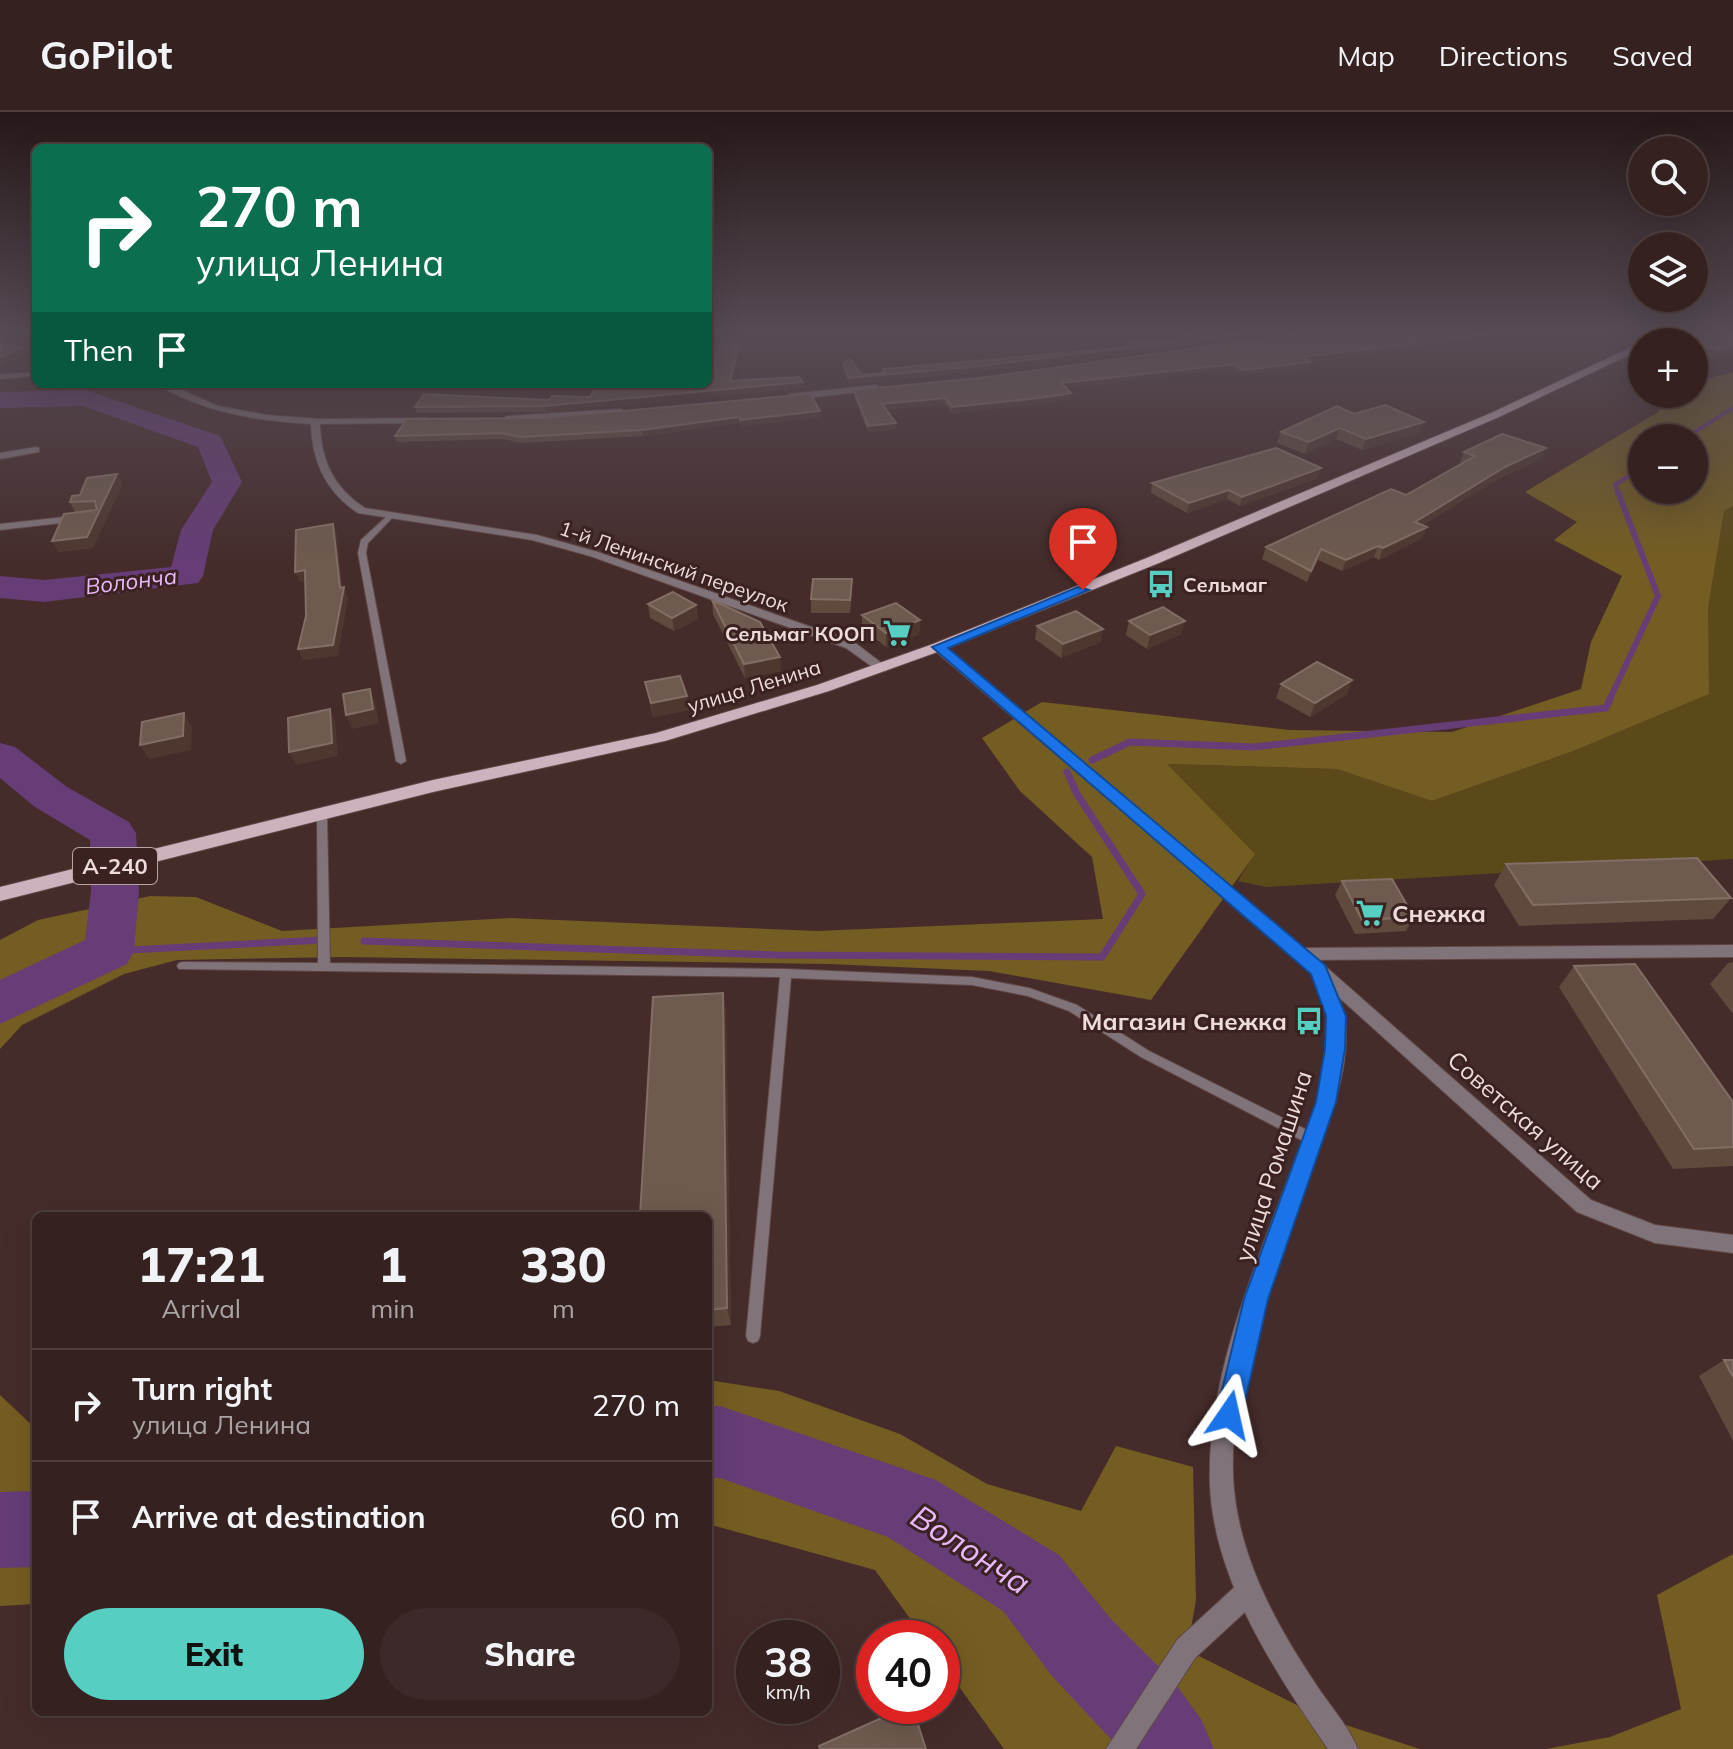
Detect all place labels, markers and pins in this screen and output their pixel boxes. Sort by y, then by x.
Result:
pin [1049,508,1117,590]
bus stop icon: Сельмаг [1146,569,1176,599]
place label: Сельмаг [1183,572,1267,597]
supermarket icon: Сельмаг КООП [882,618,912,648]
place label: Сельмаг КООП [725,621,875,646]
supermarket icon: Снежка [1355,898,1385,928]
place label: Снежка [1392,898,1486,928]
place label: Магазин Снежка [1082,1006,1287,1036]
bus stop icon: Магазин Снежка [1294,1006,1324,1036]

